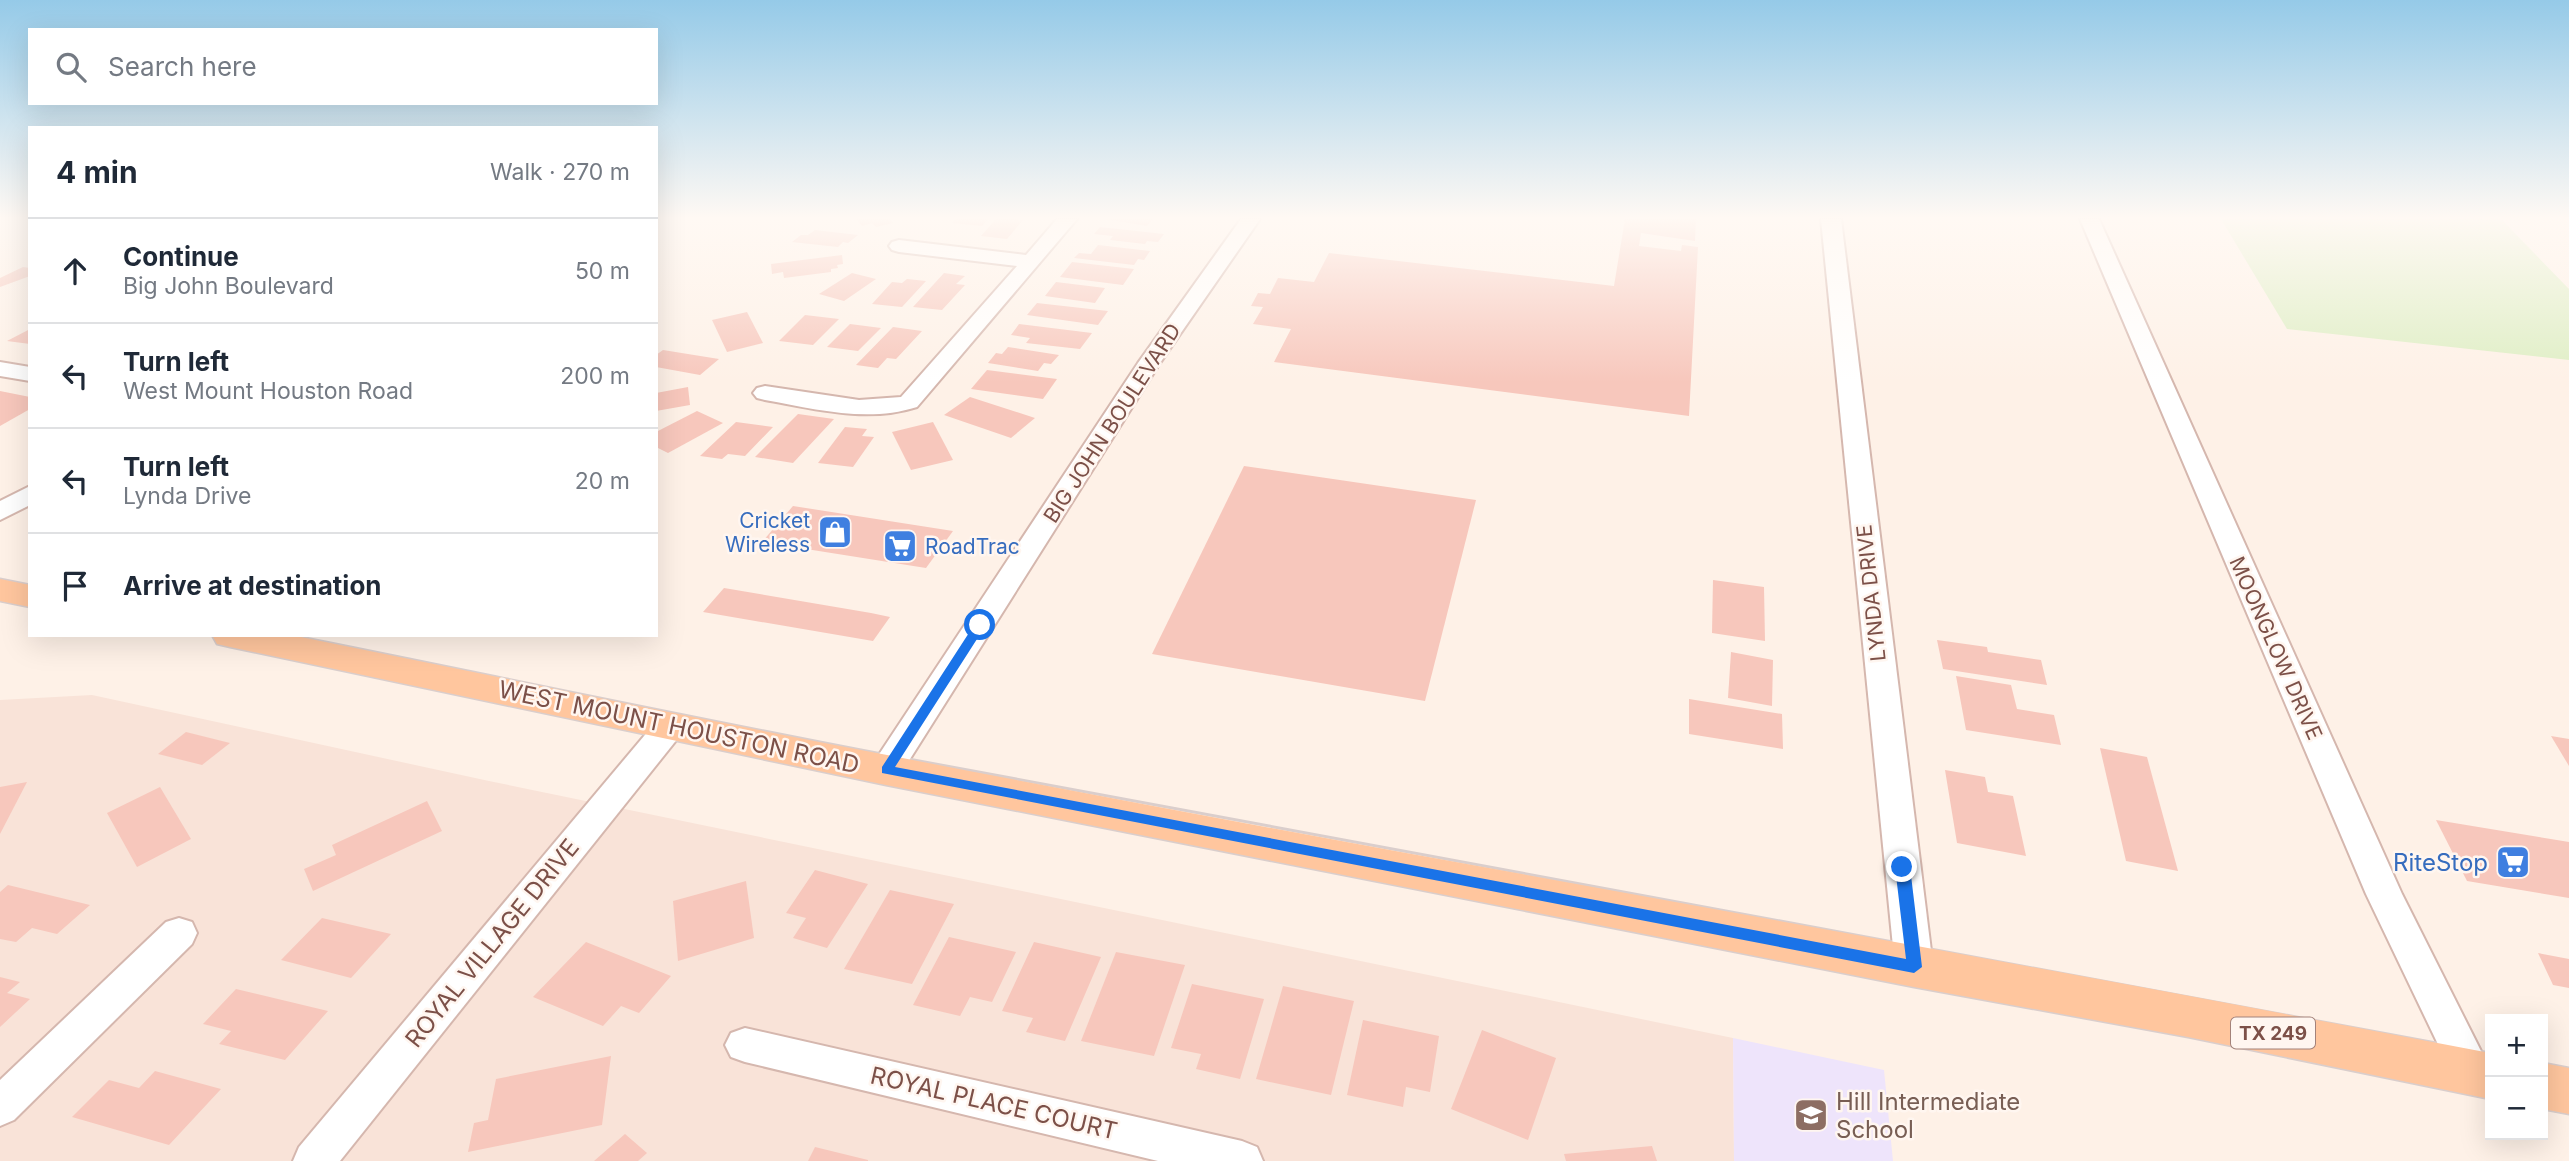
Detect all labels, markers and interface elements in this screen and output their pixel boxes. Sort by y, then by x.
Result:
search box [28,28,658,105]
icon: search [52,48,90,86]
text: Search here [108,51,257,82]
text: 4 min [56,154,138,190]
text: Walk · 270 m [490,158,630,186]
text: Continue [123,241,239,272]
icon: ahead [56,252,94,290]
text: 50 m [575,257,630,285]
text: Big John Boulevard [123,272,334,300]
street label: BIG JOHN BOULEVARD [1038,319,1186,527]
text: Turn left [123,346,229,377]
icon: left [56,357,94,395]
text: 200 m [560,362,630,390]
text: West Mount Houston Road [123,377,413,405]
text: Turn left [123,451,229,482]
icon: left [56,462,94,500]
text: 20 m [575,467,630,495]
text: Lynda Drive [123,482,252,510]
place label: Cricket Wireless [725,508,810,557]
shop icon: Cricket Wireless [816,513,854,551]
street label: LYNDA DRIVE [1851,523,1891,663]
supermarket icon: RoadTrac [881,527,919,565]
place label: RoadTrac [925,534,1020,559]
street label: MOONGLOW DRIVE [2224,553,2328,743]
icon: arrive [56,567,94,605]
text: Arrive at destination [123,570,382,601]
route start [964,609,995,640]
street label: WEST MOUNT HOUSTON ROAD [496,675,862,779]
street label: ROYAL VILLAGE DRIVE [399,833,585,1053]
supermarket icon: RiteStop [2494,843,2532,881]
place label: RiteStop [2393,848,2488,877]
route end [1886,851,1917,882]
map controls [2485,1014,2548,1140]
button: + [2485,1014,2548,1077]
road number: TX 249 [2231,1018,2315,1049]
street label: ROYAL PLACE COURT [868,1060,1120,1146]
button: − [2485,1077,2548,1140]
place label: Hill Intermediate School [1836,1087,2020,1144]
school or university icon: Hill Intermediate School [1792,1096,1830,1134]

